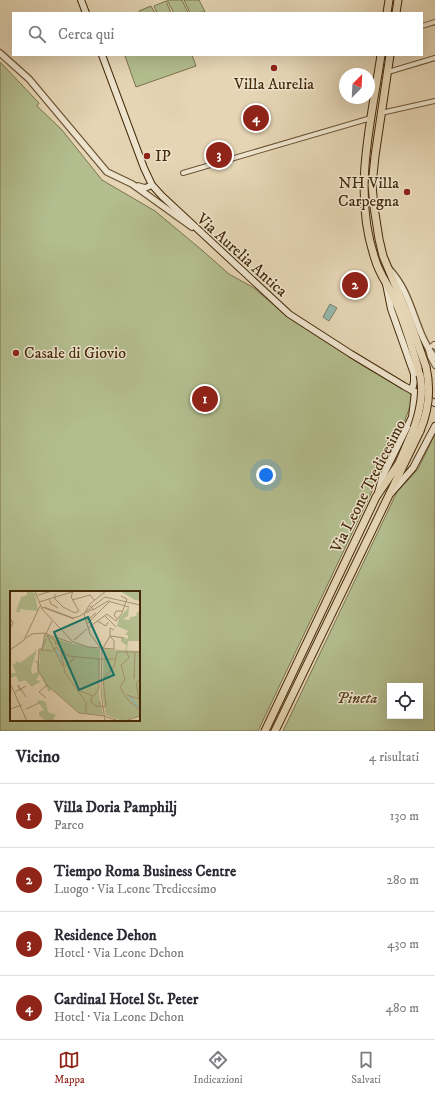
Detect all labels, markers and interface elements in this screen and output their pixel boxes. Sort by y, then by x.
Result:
search box [12,12,423,56]
icon: search [26,23,48,45]
text: Cerca qui [58,25,114,44]
marker: Villa Aurelia [269,63,279,73]
north arrow [339,68,375,104]
place label: Villa Aurelia [233,74,314,94]
pin: 4 [243,103,269,133]
pin: 3 [206,140,232,170]
place label: IP [155,146,171,166]
marker: IP [142,151,152,161]
place label: NH Villa Carpegna [338,173,399,211]
marker: NH Villa Carpegna [402,187,412,197]
street label: Via Aurelia Antica [192,208,292,301]
pin: 2 [342,270,368,300]
place label: Casale di Giovio [24,343,126,363]
marker: Casale di Giovio [11,348,21,358]
pin: 1 [192,384,218,414]
street label: Via Leone Tredicesimo [325,416,410,557]
your location [256,465,276,485]
inset map [10,591,140,721]
map controls [387,683,423,719]
button: locate [387,683,423,719]
park label: Pineta [337,688,377,708]
text: Vicino [16,746,60,768]
text: 4 risultati [369,749,419,765]
text: Villa Doria Pamphilj [54,798,177,817]
text: 1 [27,808,31,824]
text: 130 m [390,808,419,824]
text: Parco [54,817,84,833]
text: Tiempo Roma Business Centre [54,862,236,881]
text: 2 [26,872,32,888]
text: 280 m [387,872,419,888]
text: Luogo · Via Leone Tredicesimo [54,881,216,897]
text: Residence Dehon [54,926,157,945]
text: 3 [27,936,31,952]
text: 430 m [387,936,419,952]
text: Hotel · Via Leone Dehon [54,945,184,961]
text: Cardinal Hotel St. Peter [54,990,198,1009]
text: 4 [25,1000,33,1016]
text: 480 m [385,1000,419,1016]
text: Hotel · Via Leone Dehon [54,1009,184,1025]
tab: Mappa [54,1049,85,1087]
tab: Indicazioni [193,1049,243,1087]
tab: Salvati [351,1049,381,1087]

